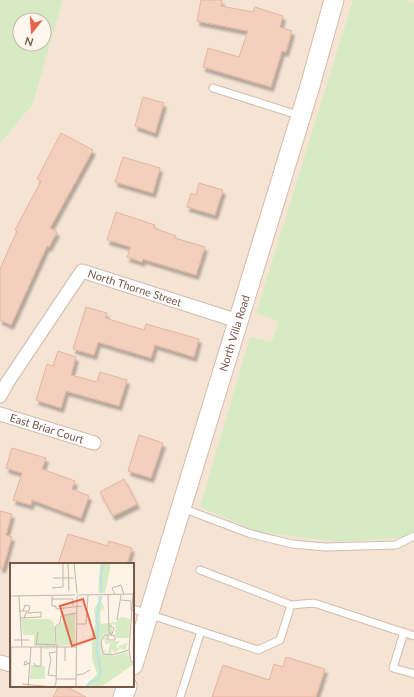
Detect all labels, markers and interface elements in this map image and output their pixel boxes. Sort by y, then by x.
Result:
north arrow [12,12,52,52]
text: N [23,35,35,49]
street label: North Thorne Street [86,266,183,309]
street label: North Villa Road [216,293,252,373]
street label: East Briar Court [8,410,86,445]
inset map [10,563,134,687]

